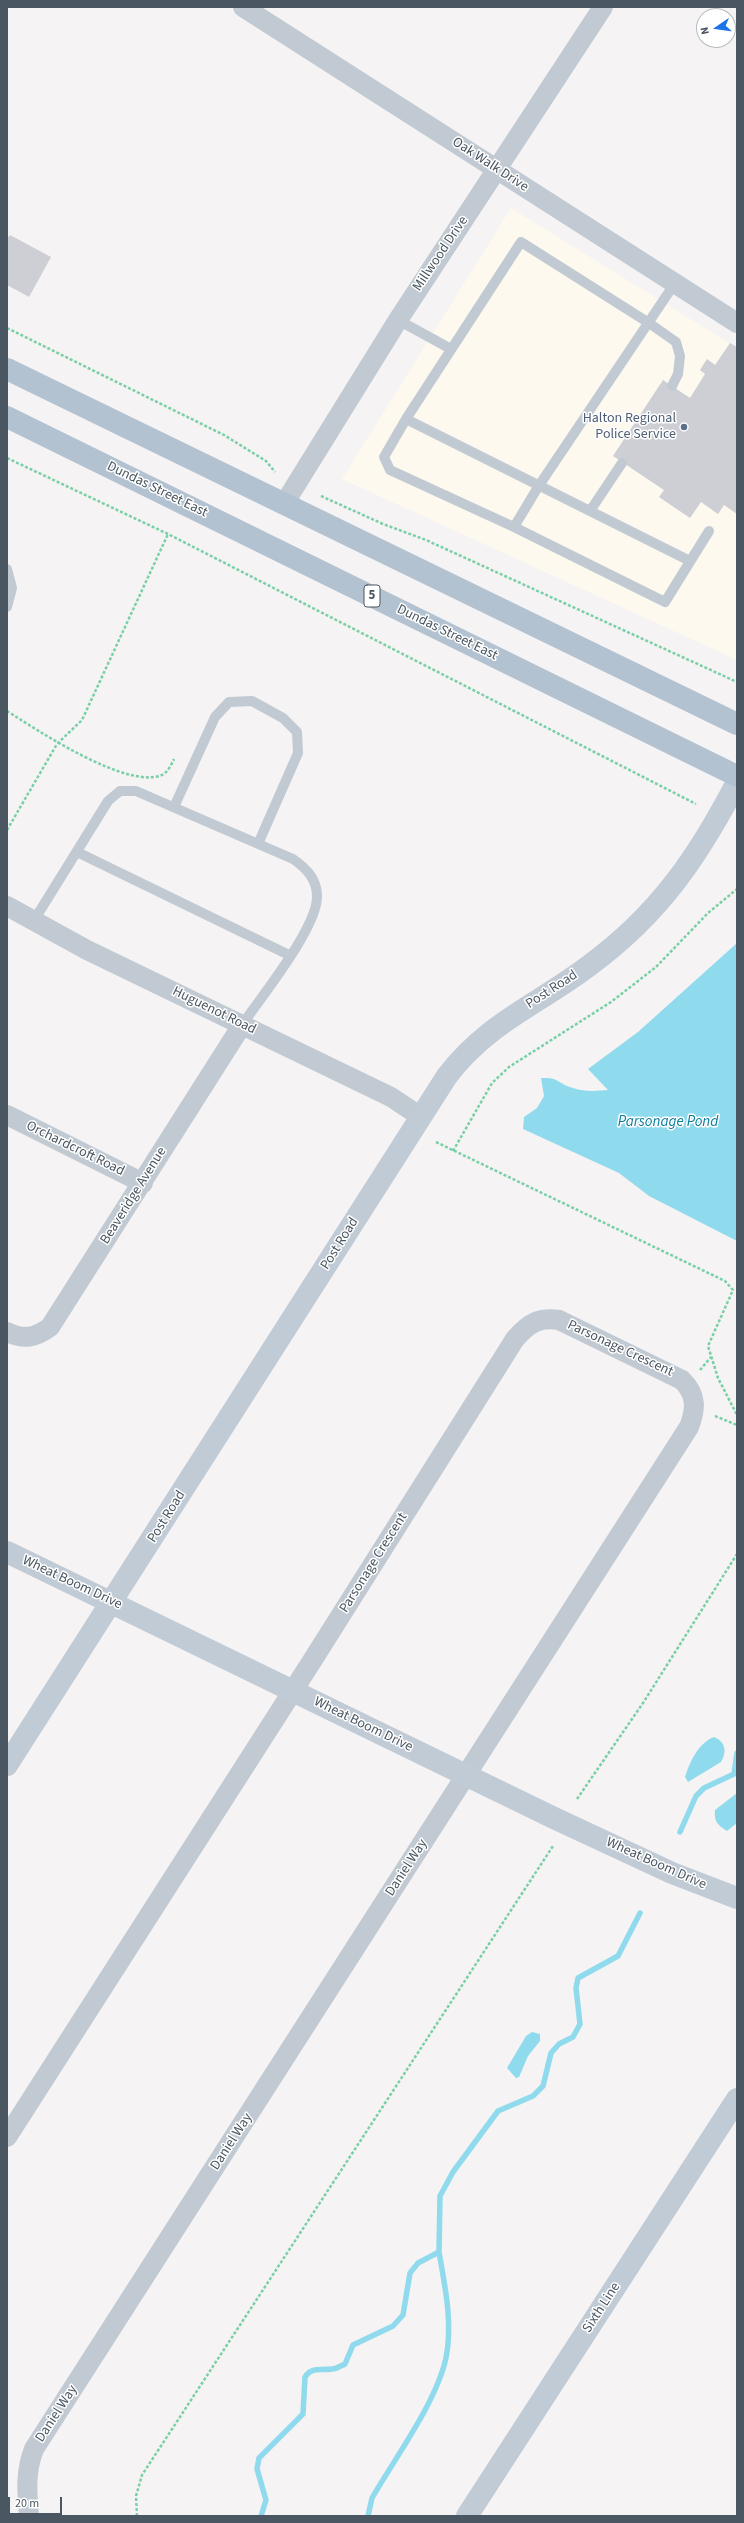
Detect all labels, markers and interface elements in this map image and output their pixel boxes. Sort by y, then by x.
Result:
north arrow [696,8,736,48]
text: N [697,25,713,36]
street label: Oak Walk Drive [449,134,531,196]
street label: Millwood Drive [410,213,472,295]
place label: Halton Regional Police Service [583,411,676,444]
marker: Halton Regional Police Service [679,422,689,432]
street label: Dundas Street East [104,458,210,522]
road number: 5 [364,585,380,607]
street label: Dundas Street East [394,601,500,665]
street label: Post Road [523,967,581,1013]
street label: Huguenot Road [169,984,259,1038]
water label: Parsonage Pond [618,1114,718,1132]
street label: Orchardcroft Road [23,1118,127,1180]
street label: Beaveridge Avenue [97,1144,171,1248]
street label: Post Road [317,1215,363,1273]
street label: Parsonage Crescent [564,1317,676,1381]
street label: Post Road [144,1488,190,1546]
street label: Parsonage Crescent [336,1510,412,1616]
street label: Wheat Boom Drive [20,1553,124,1613]
street label: Wheat Boom Drive [311,1694,415,1756]
street label: Wheat Boom Drive [603,1834,709,1894]
street label: Daniel Way [382,1836,432,1900]
street label: Daniel Way [207,2110,257,2174]
street label: Sixth Line [579,2280,625,2336]
street label: Daniel Way [32,2382,82,2446]
scale bar [10,2489,64,2515]
text: 20 m [15,2495,39,2512]

